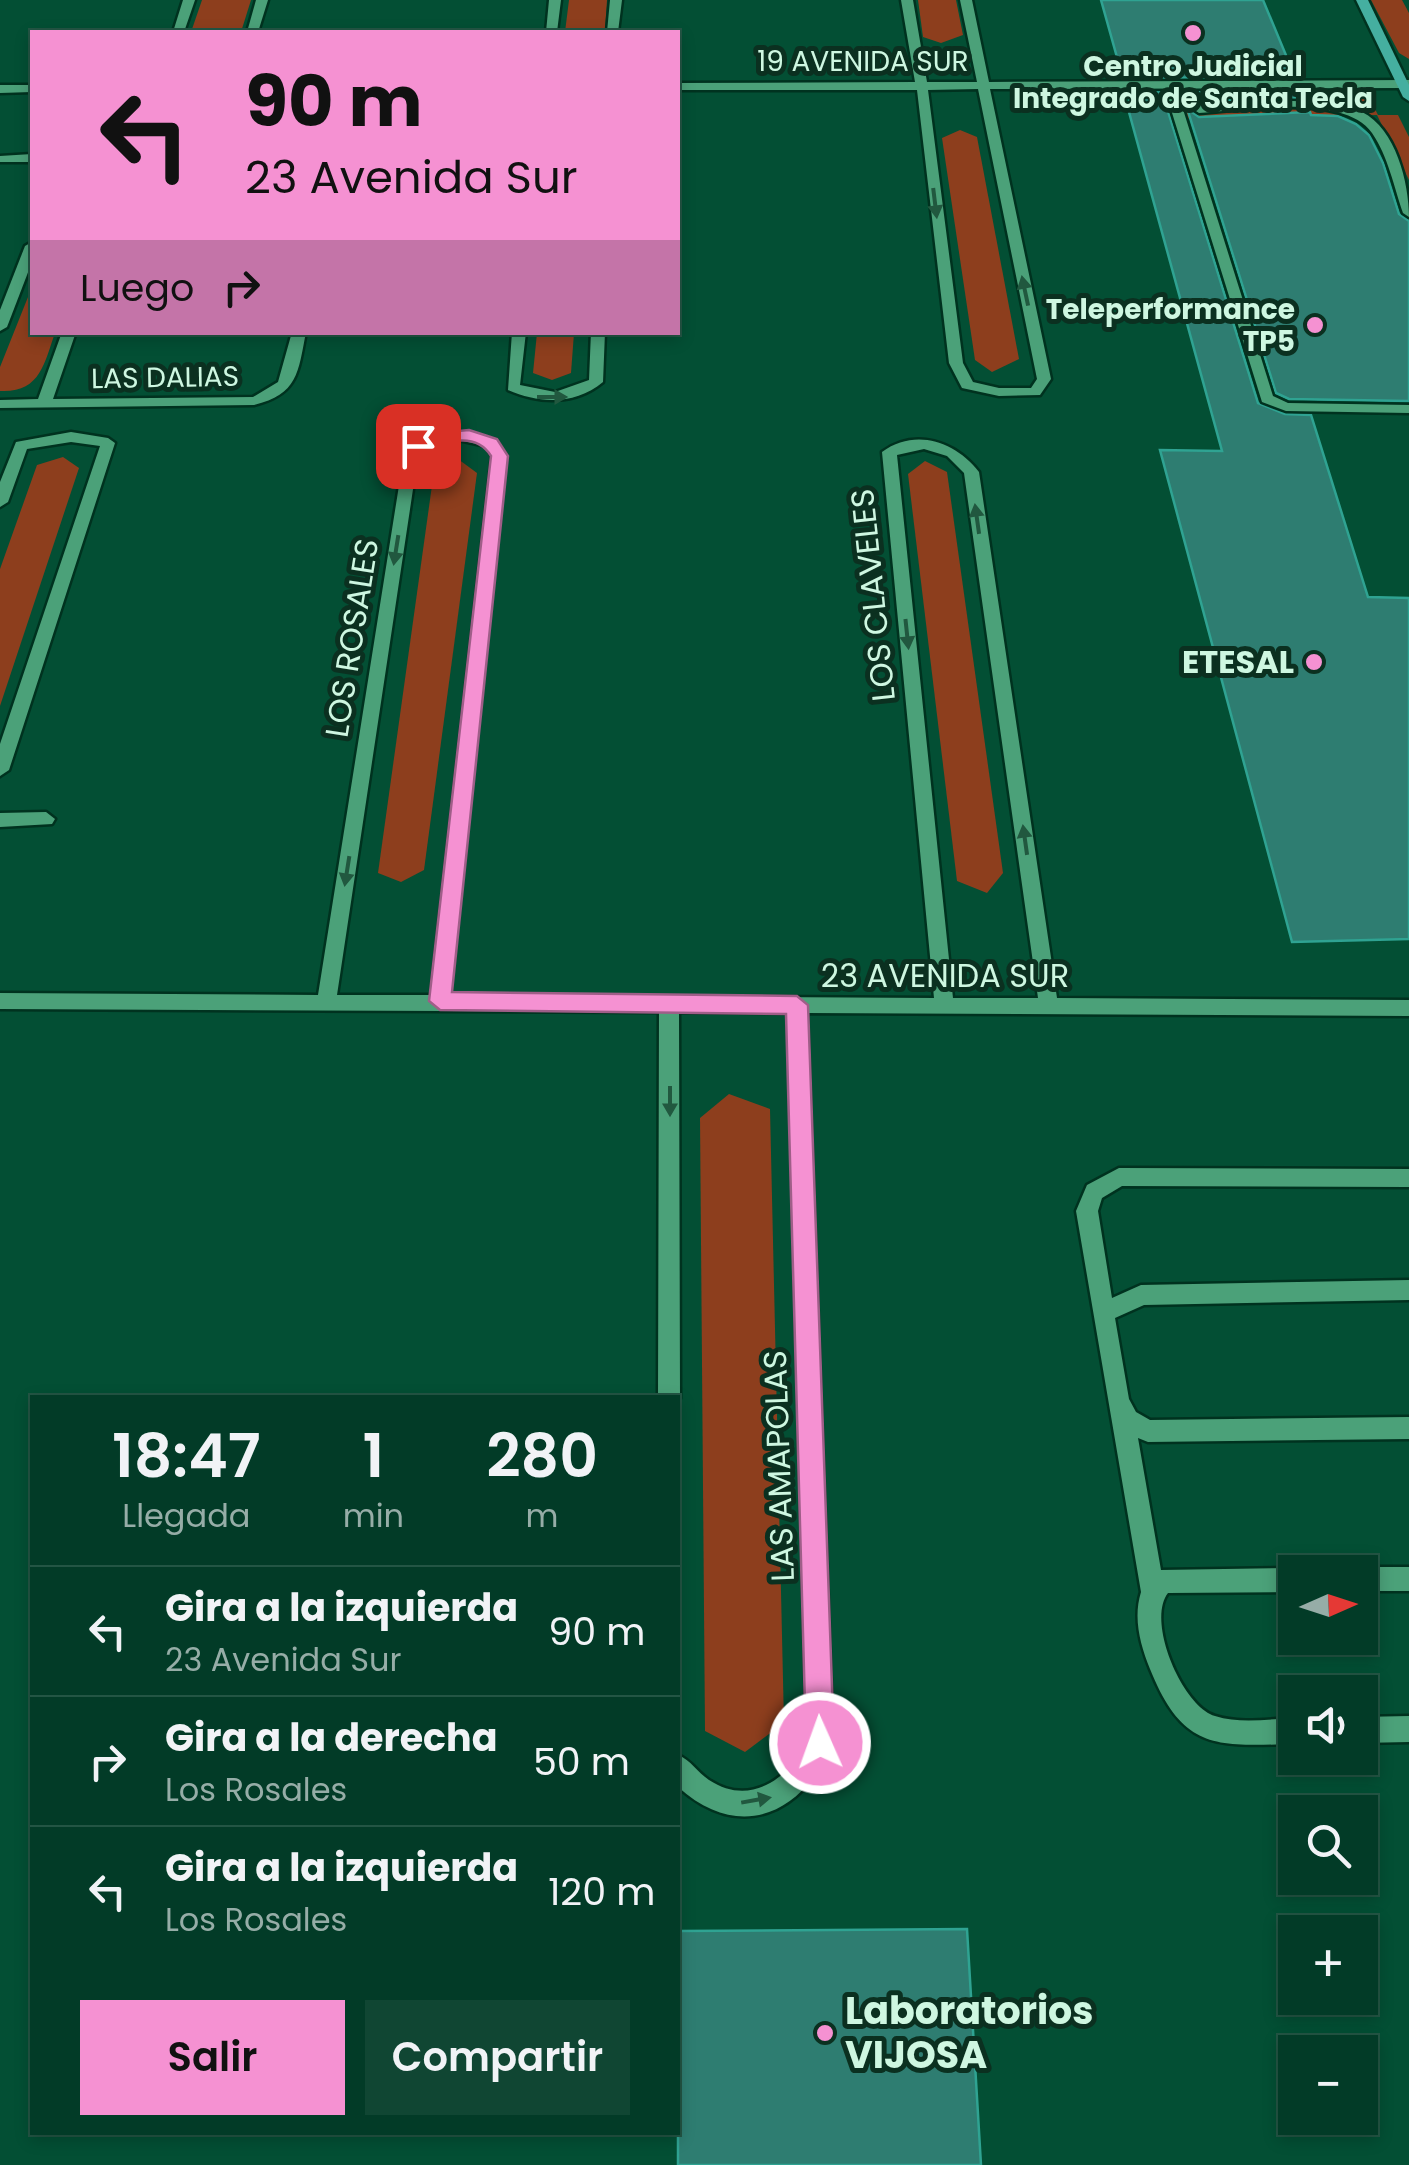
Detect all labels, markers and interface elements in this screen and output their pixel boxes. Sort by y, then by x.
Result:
marker: Centro Judicial Integrado de Santa Tecla [1182,22,1204,44]
street label: 19 AVENIDA SUR [757,42,969,81]
place label: Centro Judicial Integrado de Santa Tecla [1013,47,1373,118]
text: 90 m [245,52,423,151]
icon: left [80,70,210,200]
text: 23 Avenida Sur [245,146,578,209]
one-way arrow [927,188,943,220]
icon: right [214,260,269,315]
text: Luego [80,261,194,314]
one-way arrow [1017,276,1032,307]
place label: Teleperformance TP5 [1046,290,1295,361]
marker: Teleperformance TP5 [1304,314,1326,336]
street label: LAS DALIAS [91,357,239,398]
one-way arrow [537,389,569,405]
pin [376,404,461,489]
icon: arrive [391,419,446,474]
street label: LOS CLAVELES [839,487,906,704]
one-way arrow [969,503,985,534]
street label: LOS ROSALES [314,535,389,740]
one-way arrow [388,535,403,566]
one-way arrow [900,619,916,651]
place label: ETESAL [1182,639,1294,684]
marker: ETESAL [1303,651,1325,673]
one-way arrow [1016,824,1032,856]
one-way arrow [339,856,354,888]
street label: 23 AVENIDA SUR [821,953,1069,998]
one-way arrow [662,1086,678,1118]
street label: LAS AMAPOLAS [752,1350,805,1582]
text: 18:47 [112,1414,261,1498]
text: 1 [363,1414,384,1498]
text: 280 [486,1414,598,1498]
text: Llegada [122,1493,250,1538]
text: min [343,1493,404,1538]
text: m [526,1493,559,1538]
north arrow [1278,1555,1378,1655]
map controls [1278,1555,1378,2135]
text: Gira a la izquierda [165,1581,518,1634]
icon: left [80,1604,135,1659]
text: 90 m [548,1605,645,1658]
text: 23 Avenida Sur [165,1637,402,1682]
button: sound [1278,1675,1378,1775]
position arrow [768,1691,872,1795]
text: Gira a la derecha [165,1711,498,1764]
icon: right [80,1734,135,1789]
text: 50 m [533,1735,630,1788]
text: Los Rosales [165,1767,347,1812]
one-way arrow [741,1792,772,1807]
button: search [1278,1795,1378,1895]
text: Gira a la izquierda [165,1841,518,1894]
icon: left [80,1864,135,1919]
text: 120 m [548,1865,655,1918]
text: Los Rosales [165,1897,347,1942]
button: + [1278,1915,1378,2015]
place label: Laboratorios VIJOSA [845,1984,1094,2081]
button: Salir [80,2000,345,2115]
button: Compartir [365,2000,630,2115]
marker: Laboratorios VIJOSA [814,2022,836,2044]
button: − [1278,2035,1378,2135]

